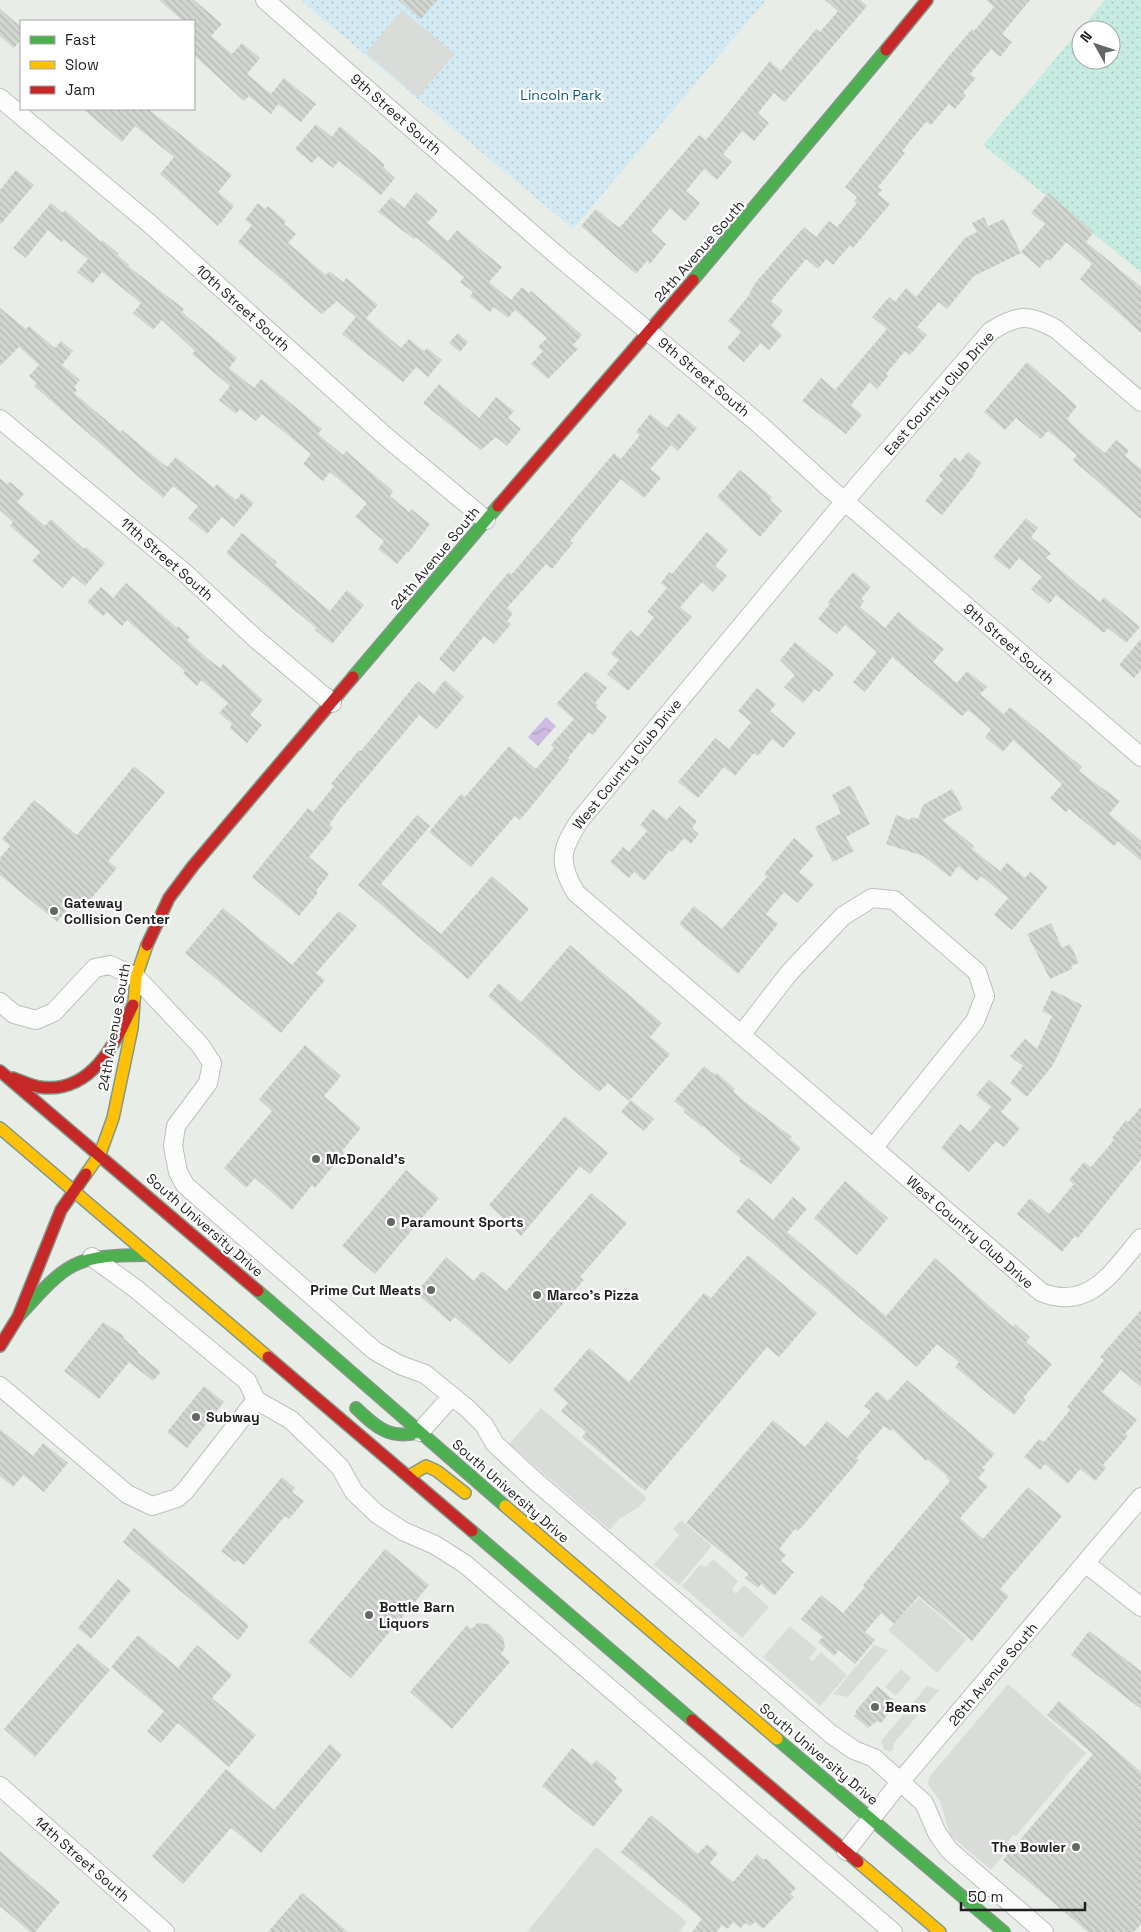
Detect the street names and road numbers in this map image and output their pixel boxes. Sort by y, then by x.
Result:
street label: 9th Street South [347,70,445,158]
street label: 24th Avenue South [650,196,748,306]
street label: 10th Street South [192,261,294,355]
street label: East Country Club Drive [880,327,998,459]
street label: 9th Street South [654,333,754,421]
street label: 24th Avenue South [387,503,483,613]
street label: 11th Street South [117,514,217,604]
street label: 9th Street South [960,600,1058,688]
street label: West Country Club Drive [569,695,685,833]
street label: 24th Avenue South [94,962,134,1092]
street label: South University Drive [143,1169,267,1281]
street label: West Country Club Drive [903,1172,1037,1292]
street label: South University Drive [449,1435,573,1547]
street label: 26th Avenue South [945,1619,1041,1729]
street label: South University Drive [756,1699,882,1809]
street label: 14th Street South [31,1813,133,1905]

